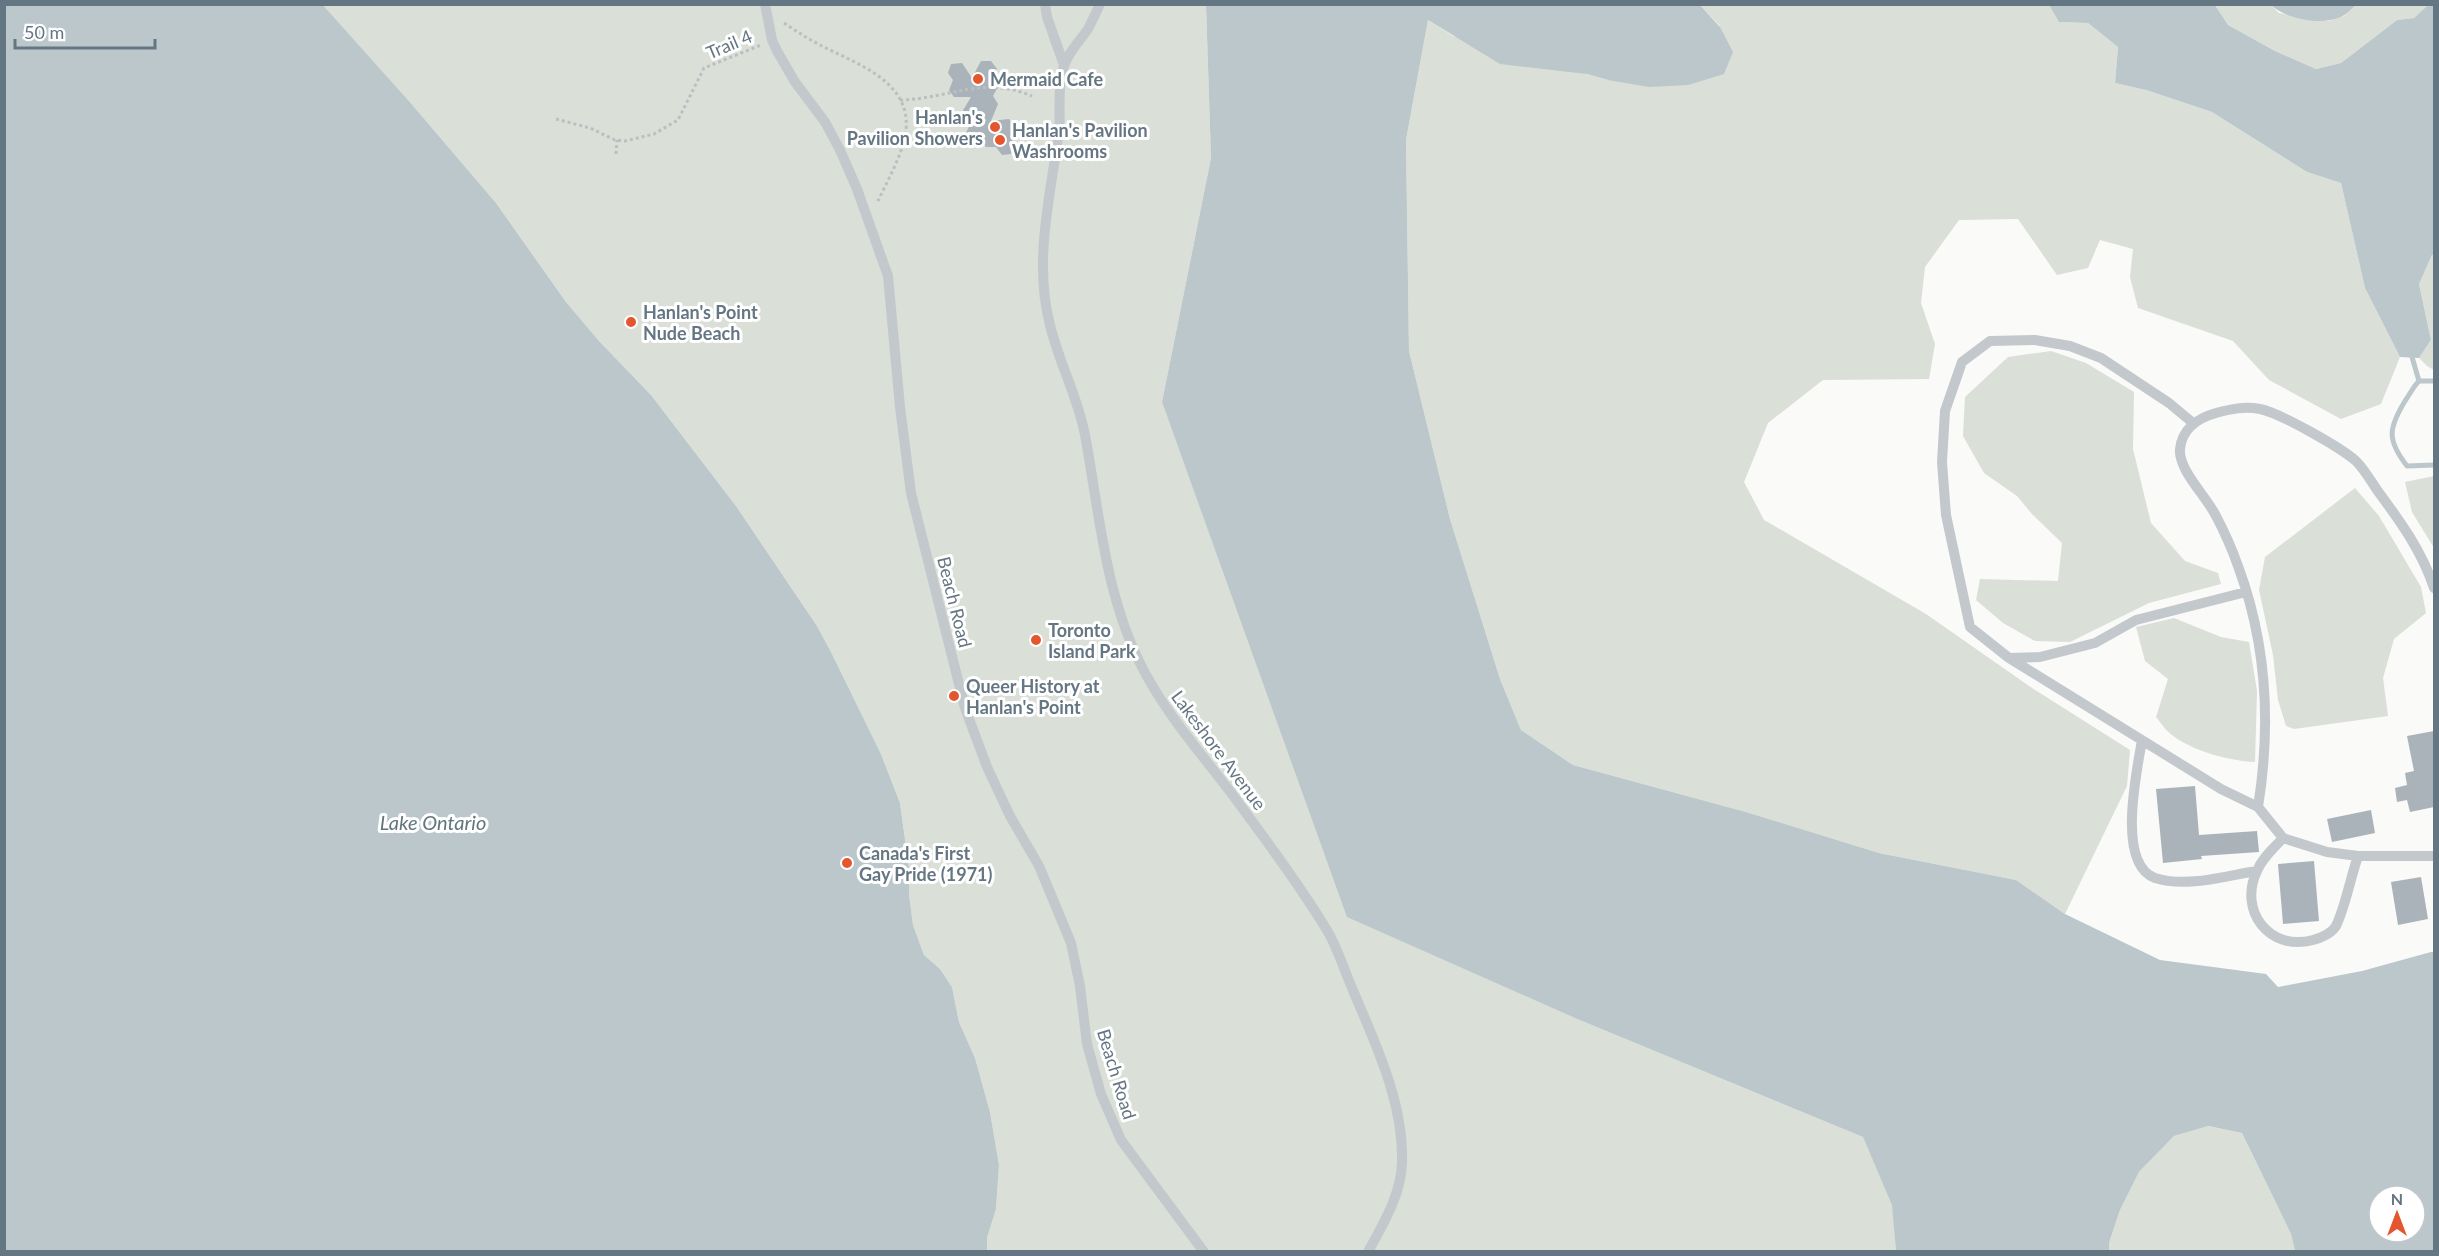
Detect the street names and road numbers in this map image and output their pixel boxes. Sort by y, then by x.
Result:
street label: Trail 4 [703,25,755,63]
street label: Beach Road [933,554,977,650]
street label: Lakeshore Avenue [1167,686,1271,814]
street label: Beach Road [1093,1026,1141,1122]

